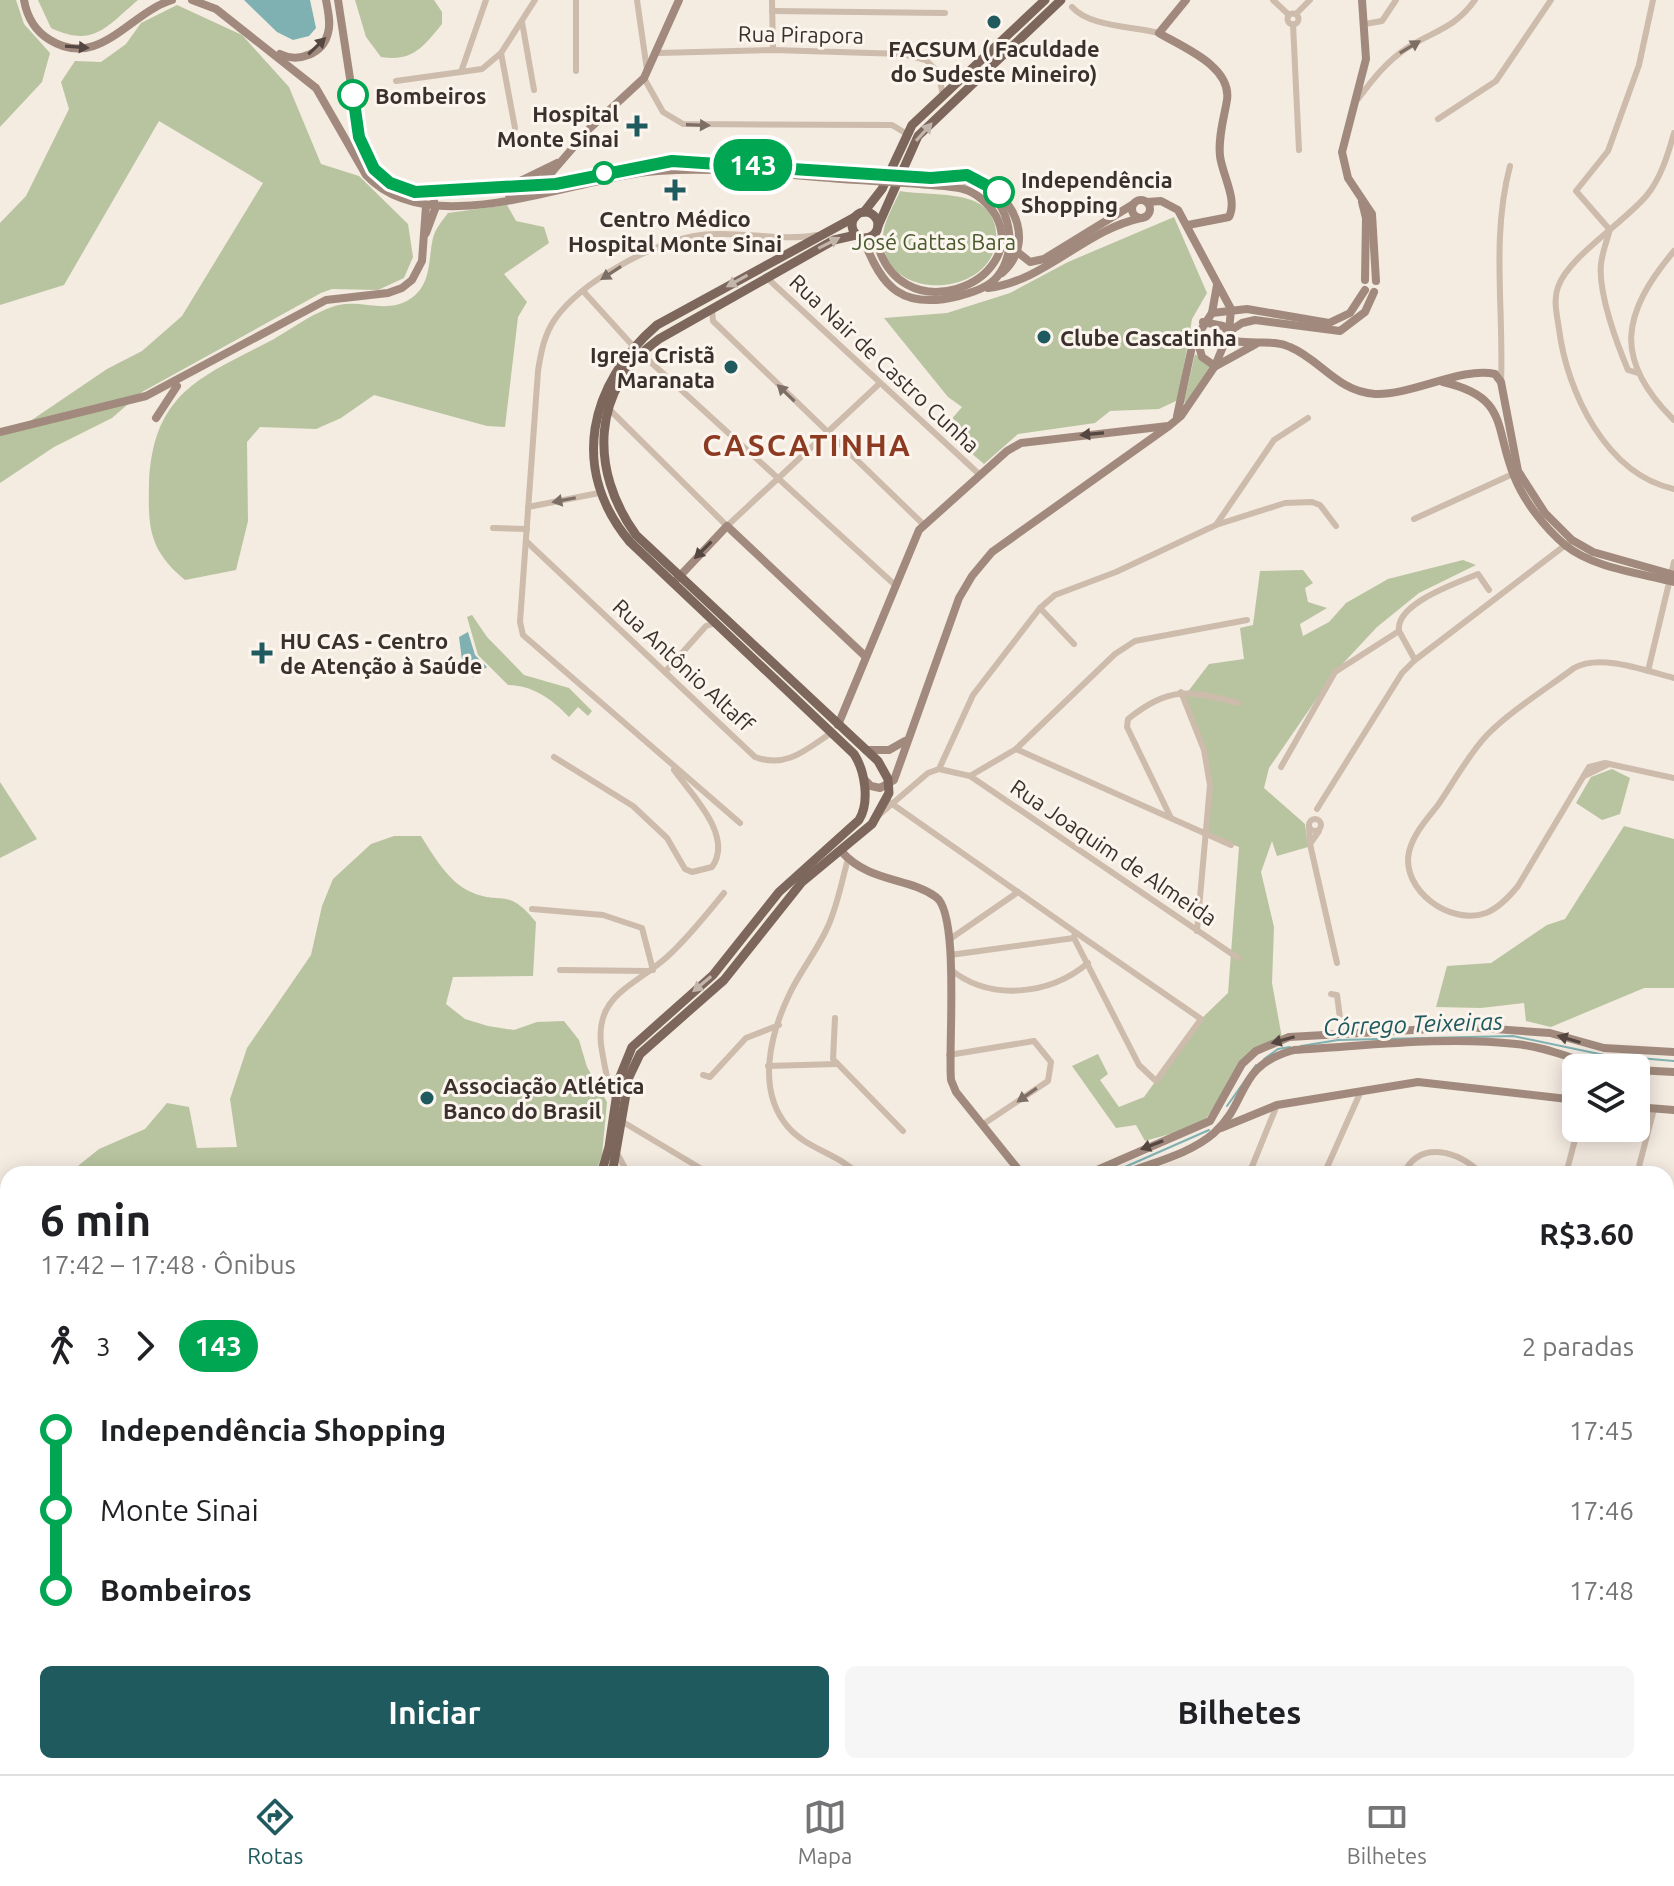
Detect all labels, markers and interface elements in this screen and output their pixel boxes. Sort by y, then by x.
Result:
marker: FACSUM ( Faculdade do Sudeste Mineiro) [985,13,1003,31]
street label: Rua Pirapora [738,20,864,48]
place label: FACSUM ( Faculdade do Sudeste Mineiro) [888,36,1100,87]
one-way arrow [307,38,326,56]
one-way arrow [1399,40,1421,54]
one-way arrow [65,41,90,54]
marker: Bombeiros [338,80,368,110]
place label: Bombeiros [375,83,486,108]
place label: Hospital Monte Sinai [497,101,619,151]
marker: Hospital Monte Sinai [626,115,648,137]
one-way arrow [686,119,711,132]
one-way arrow [915,122,932,142]
line badge: 143 [707,139,799,191]
text: 143 [729,149,777,180]
unlabelled marker [593,162,615,184]
place label: Independência Shopping [1021,167,1173,217]
marker: Independência Shopping [984,177,1014,207]
marker: Centro Médico Hospital Monte Sinai [664,179,686,201]
place label: Centro Médico Hospital Monte Sinai [568,206,782,256]
park label: José Gattas Bara [852,229,1016,254]
one-way arrow [818,236,841,250]
one-way arrow [601,265,622,280]
street label: Rua Nair de Castro Cunha [785,269,985,457]
one-way arrow [725,274,748,287]
place label: Clube Cascatinha [1060,325,1237,350]
marker: Clube Cascatinha [1035,328,1053,346]
place label: Igreja Cristã Maranata [590,342,715,392]
marker: Igreja Cristã Maranata [722,358,740,376]
one-way arrow [777,384,796,403]
district label: CASCATINHA [702,428,912,462]
one-way arrow [1079,428,1104,441]
one-way arrow [551,494,576,507]
one-way arrow [694,540,713,559]
street label: Rua Antônio Altaff [608,593,760,737]
place label: HU CAS - Centro de Atenção à Saúde [280,628,483,679]
marker: HU CAS - Centro de Atenção à Saúde [251,642,273,664]
street label: Rua Joaquim de Almeida [1006,774,1222,930]
one-way arrow [692,975,712,992]
water label: Córrego Teixeiras [1322,1007,1504,1041]
one-way arrow [1557,1032,1581,1045]
one-way arrow [1271,1034,1295,1047]
map controls [1562,1054,1650,1142]
button: layers [1562,1054,1650,1142]
place label: Associação Atlética Banco do Brasil [443,1073,645,1123]
one-way arrow [1016,1087,1037,1103]
marker: Associação Atlética Banco do Brasil [418,1089,436,1107]
one-way arrow [1140,1139,1164,1152]
text: 6 min [40,1195,151,1244]
text: R$3.60 [1539,1217,1634,1251]
text: 17:42 – 17:48 · Ônibus [40,1250,296,1279]
icon: walk [40,1324,84,1368]
icon: forward [123,1324,167,1368]
text: 143 [195,1330,242,1361]
text: 3 [96,1332,111,1361]
text: 2 paradas [1522,1332,1634,1361]
text: Independência Shopping [100,1413,446,1447]
text: 17:45 [1569,1416,1634,1445]
text: Monte Sinai [100,1493,259,1527]
text: 17:46 [1569,1496,1634,1525]
text: Bombeiros [100,1573,252,1607]
text: 17:48 [1569,1576,1634,1605]
button: Iniciar [40,1666,829,1758]
button: Bilhetes [845,1666,1634,1758]
tab: Rotas [247,1795,303,1868]
tab: Mapa [798,1795,852,1868]
tab: Bilhetes [1347,1795,1427,1868]

